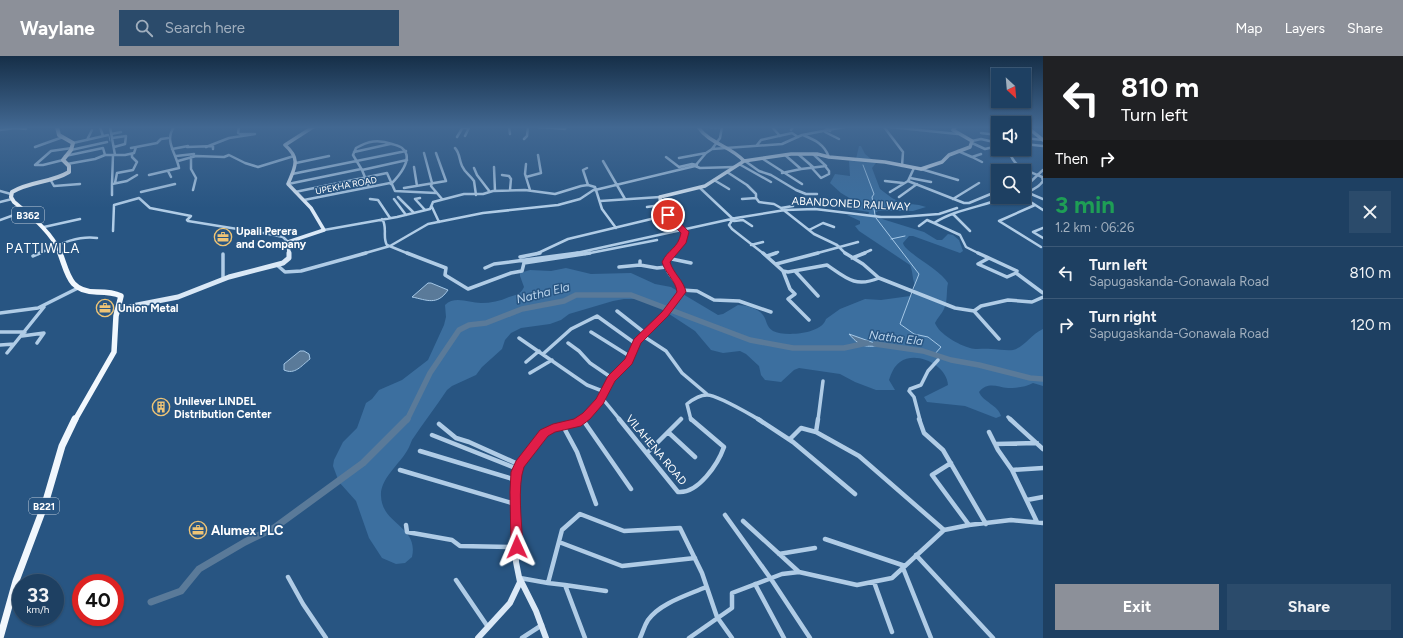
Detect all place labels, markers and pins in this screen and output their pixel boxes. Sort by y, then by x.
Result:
pin [651,198,685,232]
place label: Upali Perera and Company [236,225,307,251]
office icon: Upali Perera and Company [213,227,233,247]
office icon: Union Metal [95,298,115,318]
place label: Union Metal [118,302,179,315]
place label: Unilever LINDEL Distribution Center [174,395,272,421]
building icon: Unilever LINDEL Distribution Center [151,397,171,417]
office icon: Alumex PLC [188,520,208,540]
place label: Alumex PLC [211,523,284,538]

